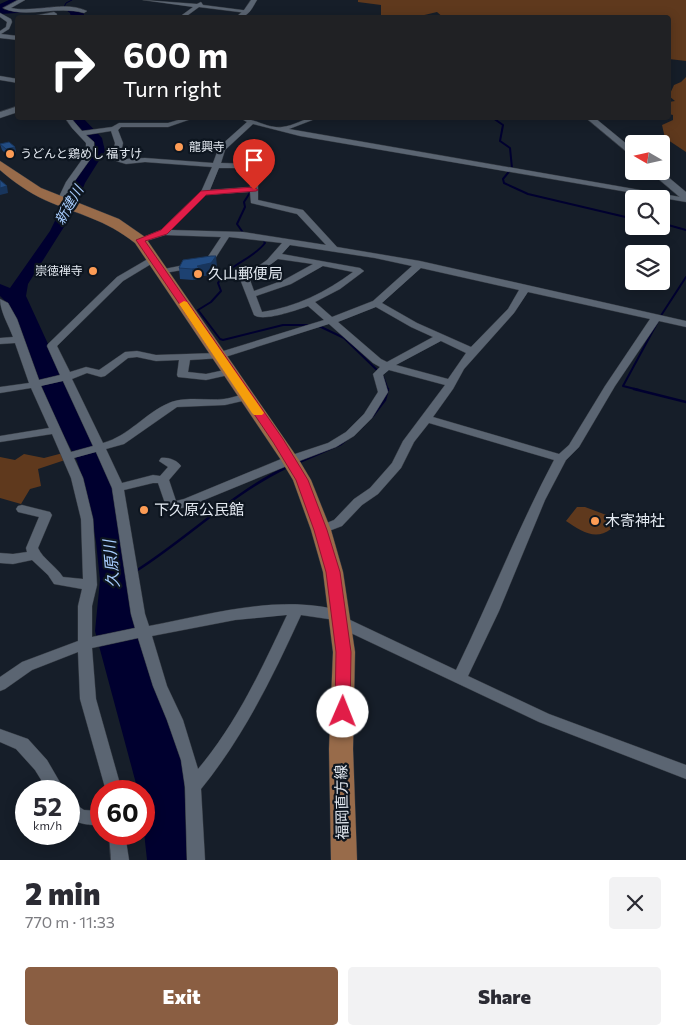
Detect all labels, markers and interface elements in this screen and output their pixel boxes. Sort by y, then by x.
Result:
text: 600 m [123,32,228,75]
icon: right [40,35,105,100]
text: Turn right [123,75,221,102]
north arrow [625,135,670,180]
map controls [625,135,670,290]
place label: 龍興寺 [189,139,225,153]
pin [233,139,275,190]
marker: 龍興寺 [173,141,185,153]
place label: うどんと鶏めし 福すけ [20,146,142,160]
icon: arrive [240,146,268,174]
marker: うどんと鶏めし 福すけ [4,148,16,160]
water label: 新建川 [51,181,87,227]
button: search [625,190,670,235]
button: layers [625,245,670,290]
place label: 崇徳禅寺 [35,263,83,277]
place label: 久山郵便局 [208,264,283,282]
marker: 崇徳禅寺 [87,265,99,277]
marker: 久山郵便局 [192,268,204,280]
place label: 下久原公民館 [154,500,244,518]
marker: 下久原公民館 [138,504,150,516]
place label: 木寄神社 [605,511,665,529]
marker: 木寄神社 [589,515,601,527]
water label: 久原川 [99,537,122,589]
position arrow [316,685,368,737]
street label: 福岡直方線 [331,764,351,840]
speed limit sign: 60 [90,780,155,845]
text: 52 [33,791,62,821]
text: km/h [33,818,62,832]
text: 2 min [25,874,100,911]
button: close [609,877,661,929]
text: 770 m · 11:33 [25,912,115,931]
button: Exit [25,967,338,1025]
button: Share [348,967,661,1025]

